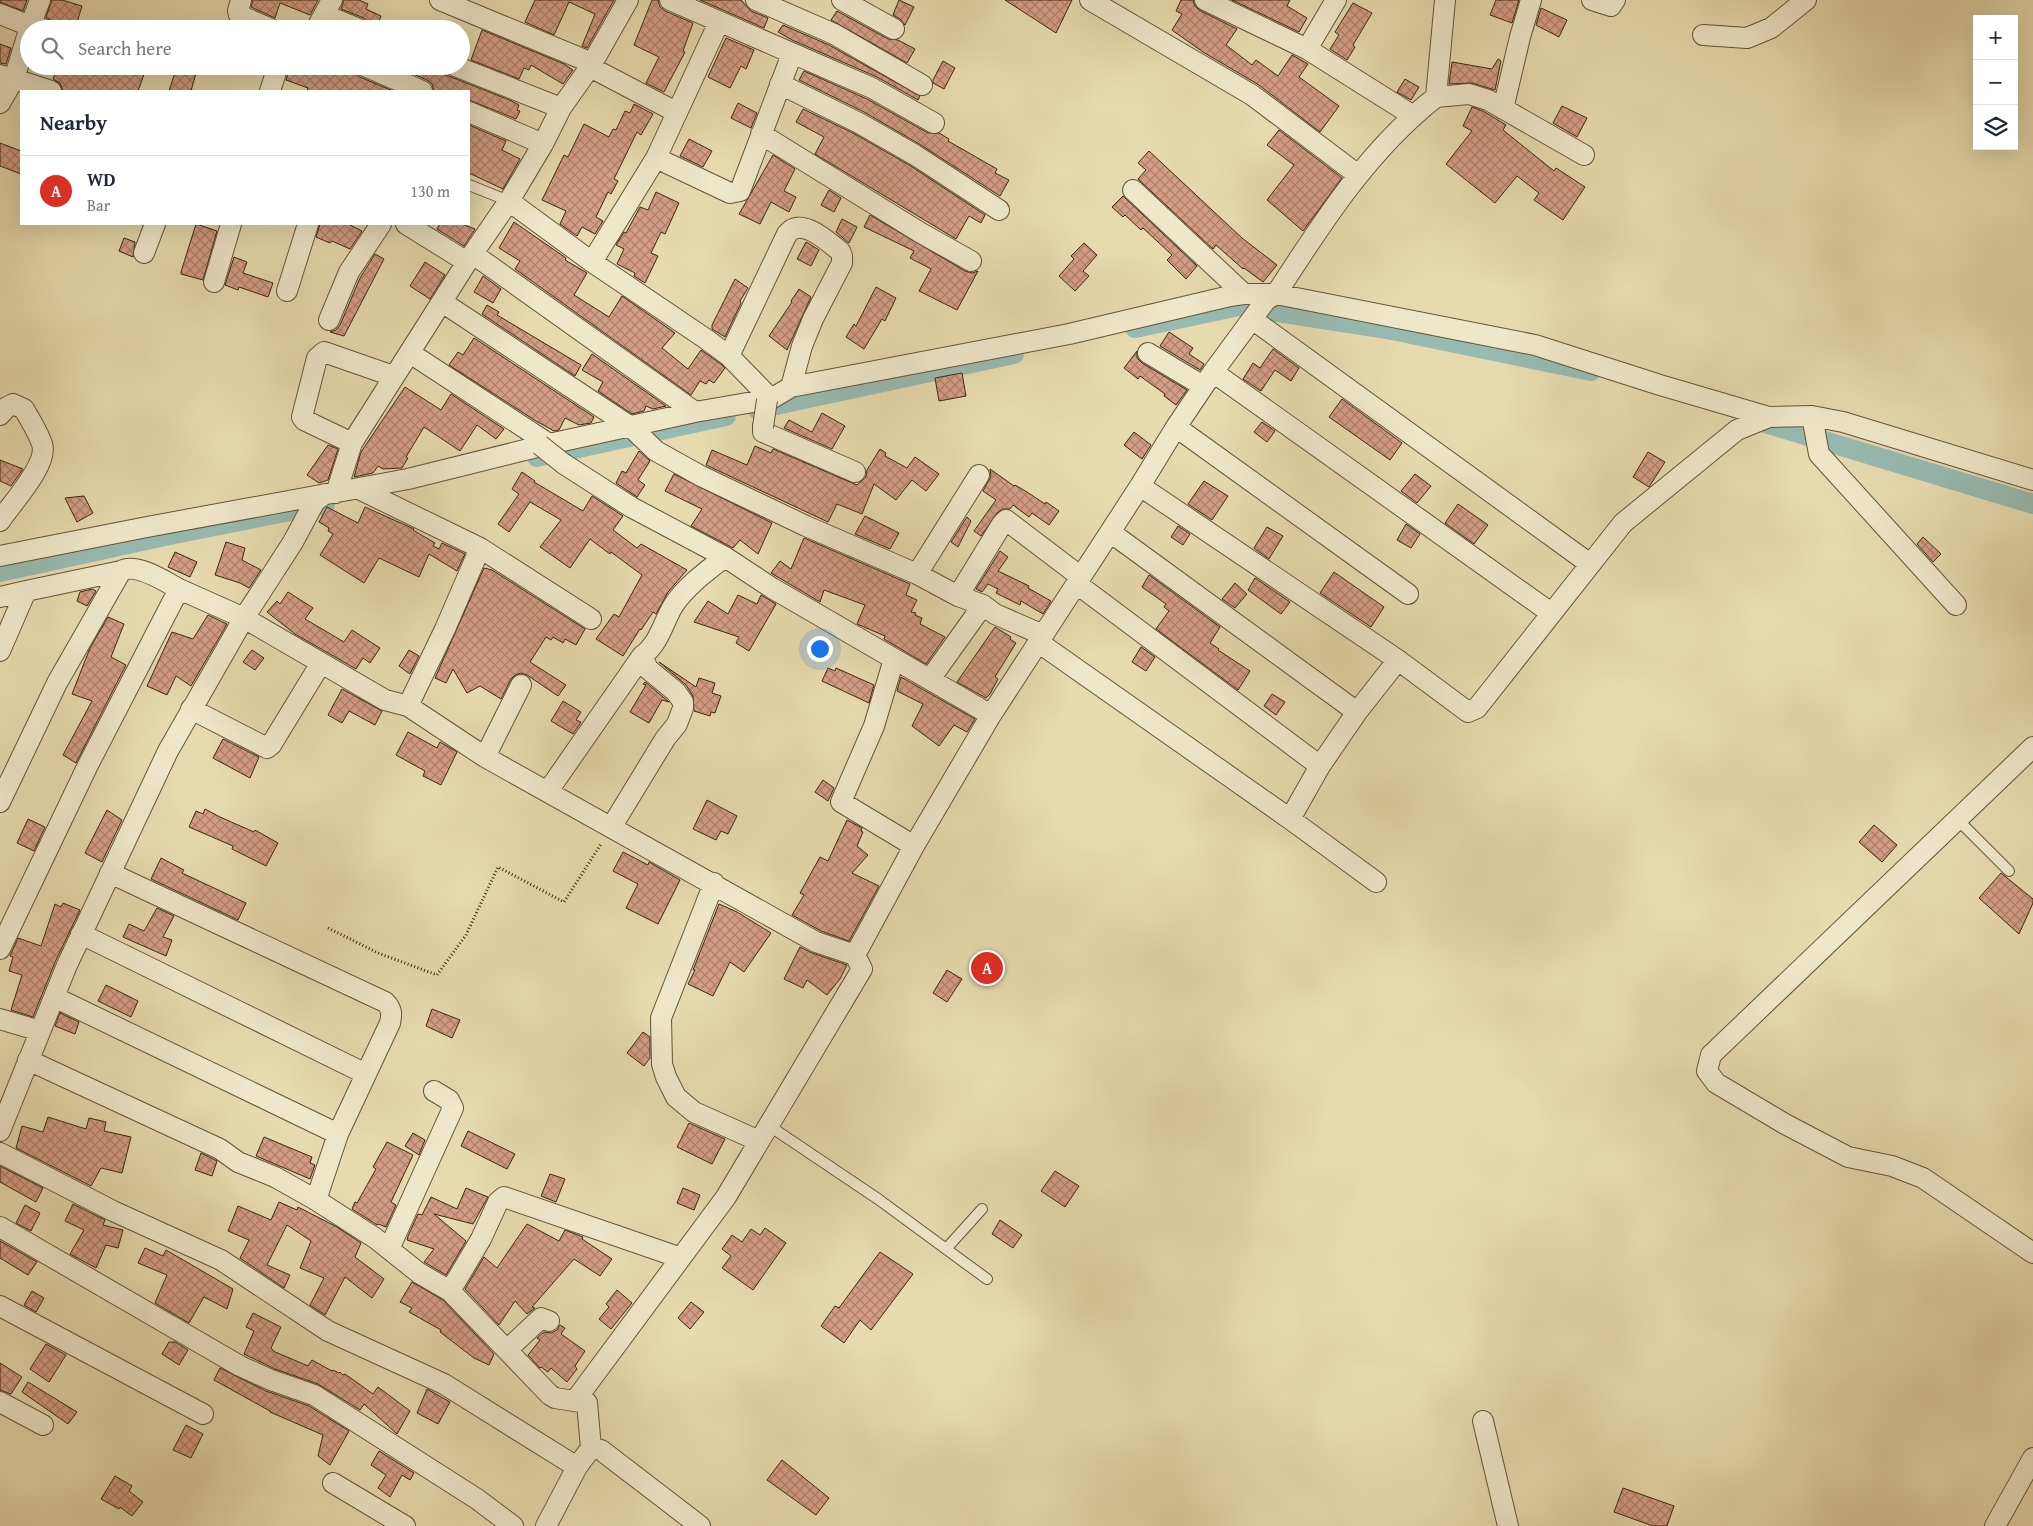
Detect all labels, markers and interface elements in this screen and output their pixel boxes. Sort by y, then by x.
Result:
map controls [1973,15,2018,150]
button: + [1973,15,2018,60]
search box [20,20,470,75]
icon: search [38,34,66,62]
text: Search here [78,34,172,62]
button: − [1973,60,2018,105]
button: layers [1973,105,2018,150]
text: Nearby [40,107,107,138]
text: WD [87,165,116,193]
text: A [51,179,61,203]
text: 130 m [410,179,450,203]
text: Bar [87,193,110,217]
your location [807,636,833,662]
pin: A [971,949,1003,987]

